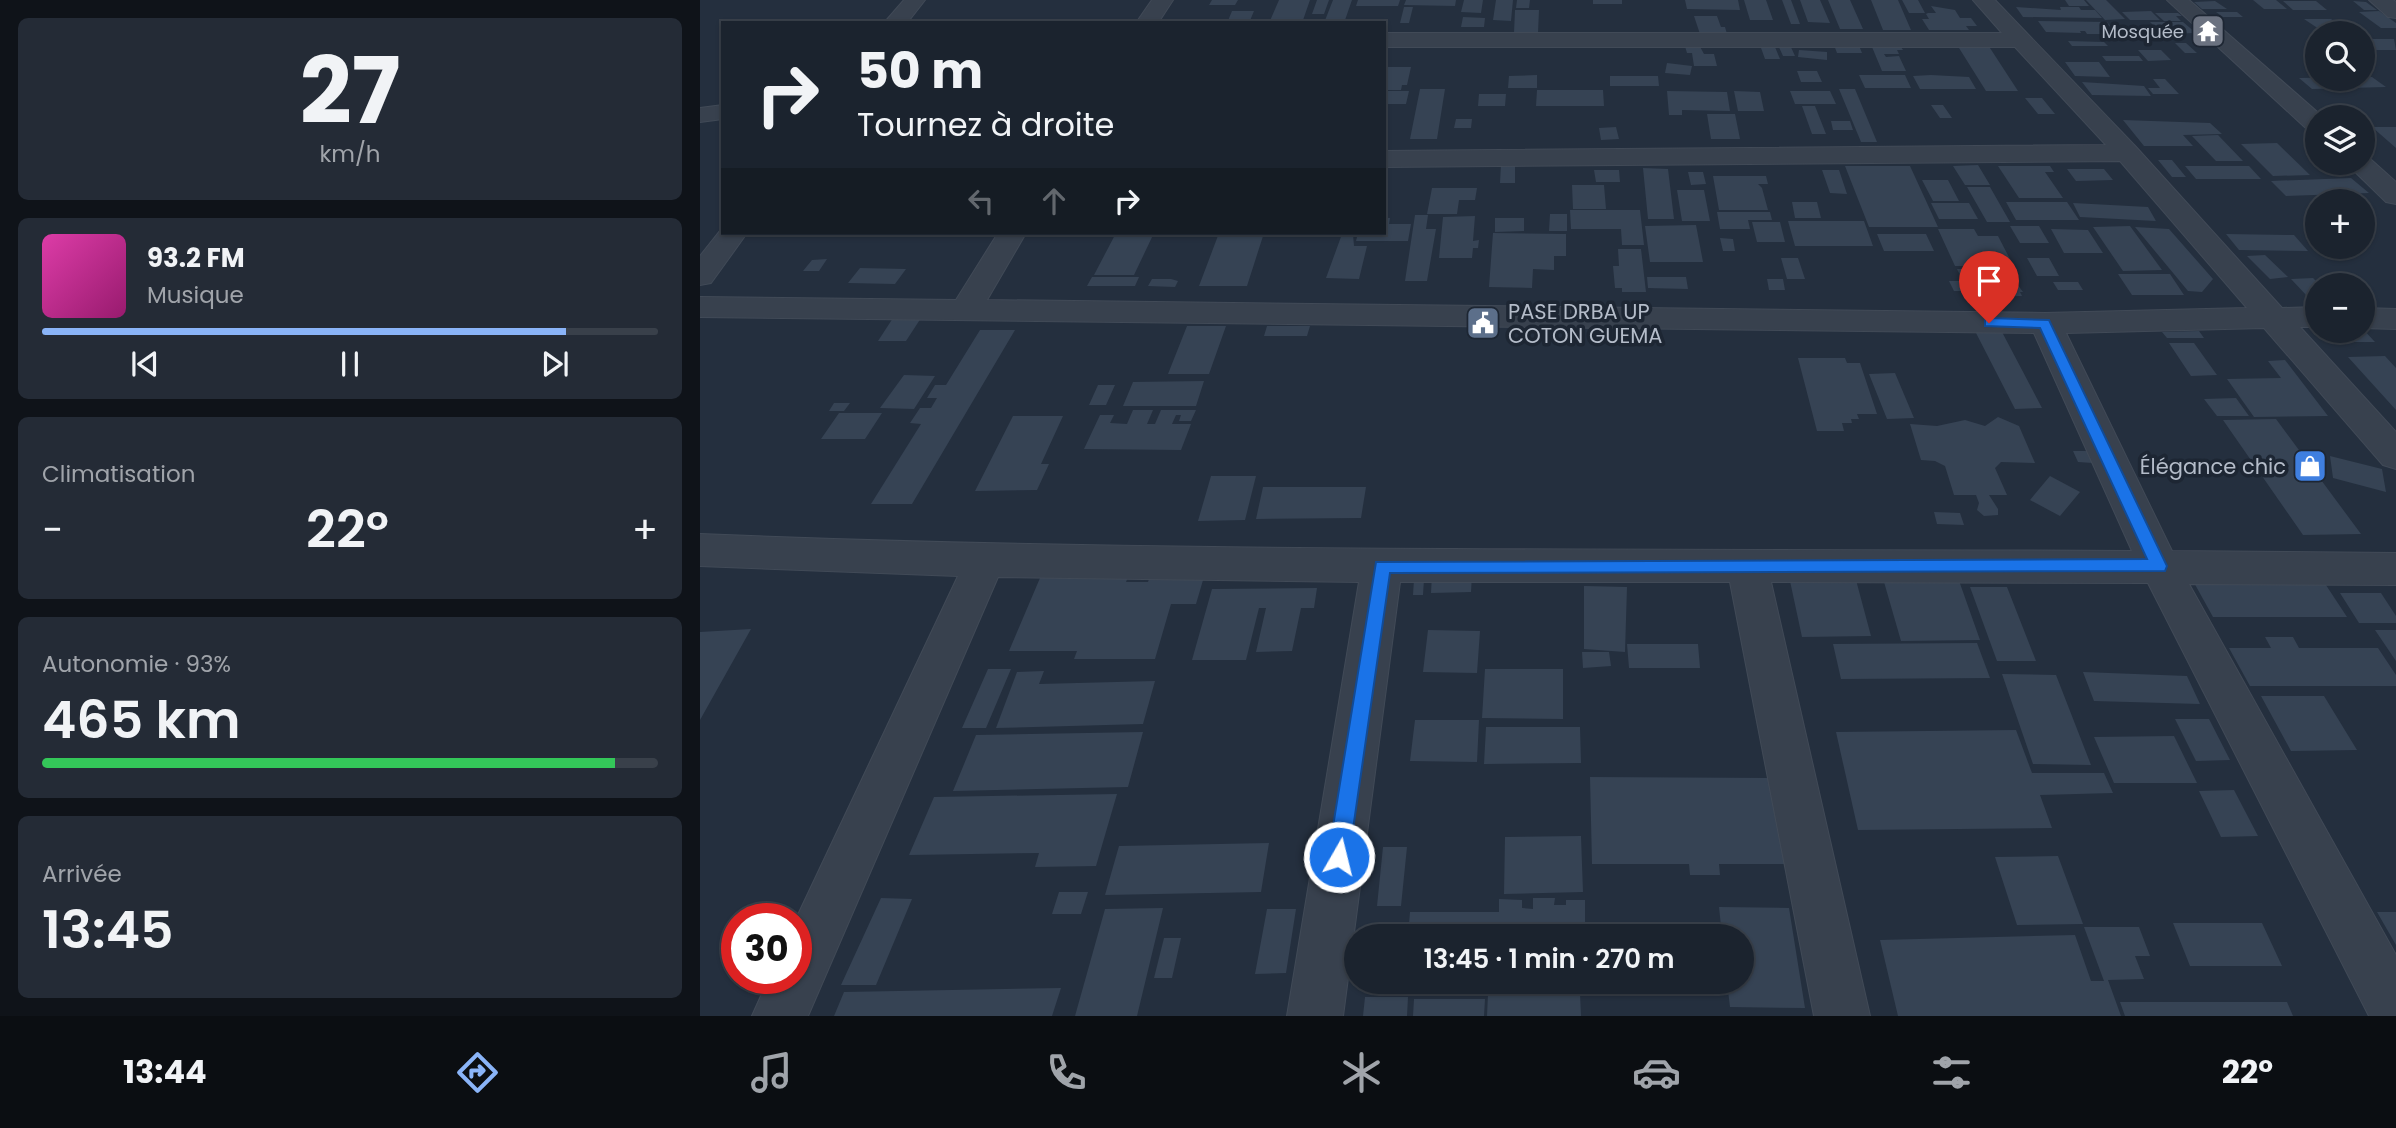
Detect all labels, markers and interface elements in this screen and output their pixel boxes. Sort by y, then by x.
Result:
temple icon: Mosquée [2189,12,2227,50]
place label: Mosquée [2102,19,2184,44]
map controls [2305,21,2375,343]
button: search [2305,21,2375,91]
text: 27 [300,27,400,155]
text: 50 m [857,37,983,105]
icon: right [742,49,833,140]
text: Tournez à droite [857,102,1114,147]
button: layers [2305,105,2375,175]
text: km/h [319,138,381,170]
icon: left [962,182,1000,220]
icon: ahead [1035,182,1073,220]
icon: right [1108,182,1146,220]
button: + [2305,189,2375,259]
text: 93.2 FM [147,240,245,276]
pin [1959,251,2019,323]
icon: arrive [1970,262,2008,300]
button: − [2305,273,2375,343]
text: Musique [147,279,244,311]
place label: PASE DRBA UP COTON GUEMA [1508,297,1662,350]
public building icon: PASE DRBA UP COTON GUEMA [1464,304,1502,342]
icon: previous [126,345,164,383]
icon: pause [331,345,369,383]
icon: next [536,345,574,383]
shop icon: Élégance chic [2291,447,2329,485]
place label: Élégance chic [2140,452,2286,481]
text: Climatisation [42,458,195,490]
text: 22° [306,493,389,566]
text: − [42,503,63,556]
text: + [632,503,658,556]
text: Autonomie · 93% [42,648,231,680]
text: 465 km [42,683,240,756]
position arrow [1302,820,1376,894]
text: Arrivée [42,858,122,890]
text: 13:45 [42,893,174,966]
speed limit sign: 30 [721,903,812,994]
text: 13:45 · 1 min · 270 m [1423,941,1675,977]
icon: directions [453,1048,502,1097]
icon: music [747,1048,796,1097]
icon: phone [1042,1048,1091,1097]
icon: climate [1337,1048,1386,1097]
icon: car [1632,1048,1681,1097]
icon: filters [1927,1048,1976,1097]
text: 13:44 [123,1049,207,1094]
text: 22° [2222,1049,2273,1094]

